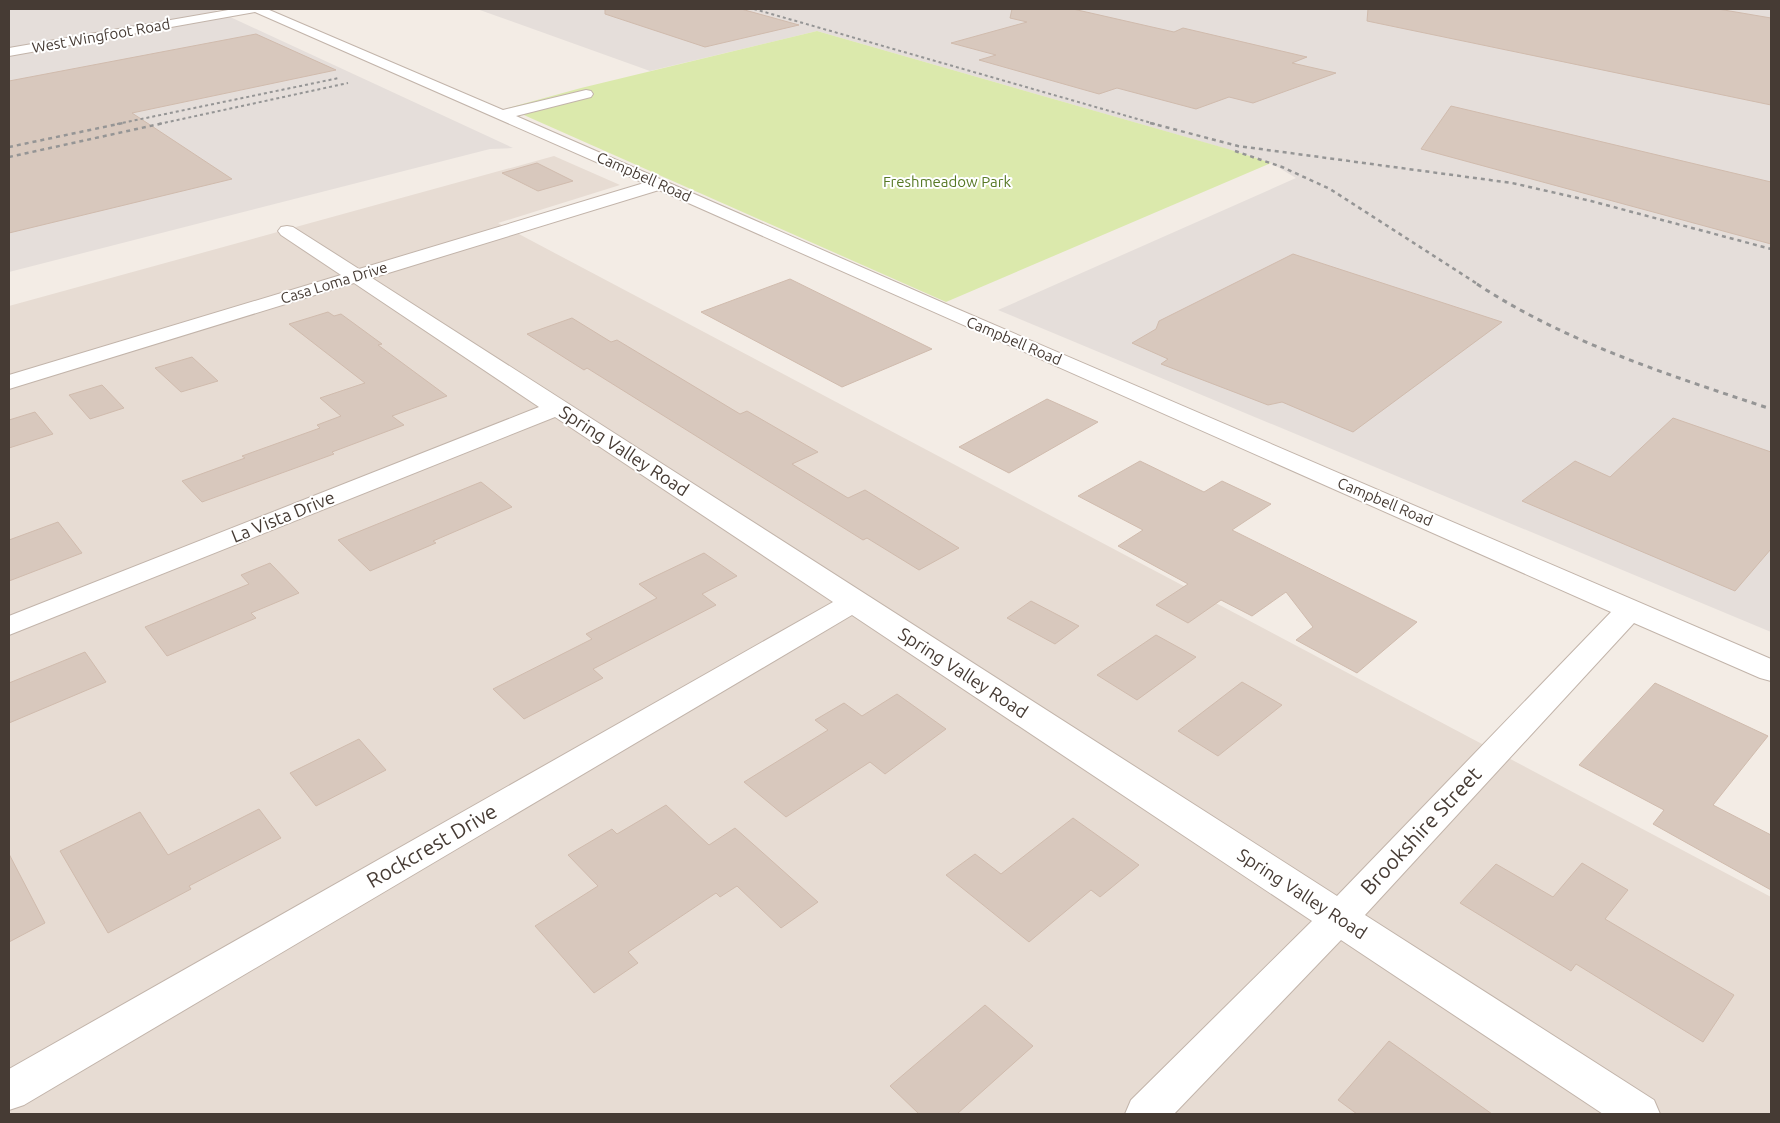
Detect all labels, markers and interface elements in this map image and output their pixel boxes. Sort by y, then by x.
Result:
street label: West Wingfoot Road [31,15,171,56]
street label: Campbell Road [594,148,694,205]
park label: Freshmeadow Park [883,173,1011,190]
street label: Casa Loma Drive [279,258,389,307]
street label: Campbell Road [964,313,1064,368]
street label: Spring Valley Road [556,401,693,499]
street label: Campbell Road [1335,474,1435,529]
street label: La Vista Drive [228,486,337,546]
street label: Spring Valley Road [895,623,1032,721]
street label: Brookshire Street [1355,762,1486,899]
street label: Rockcrest Drive [362,798,501,892]
street label: Spring Valley Road [1234,844,1371,942]

